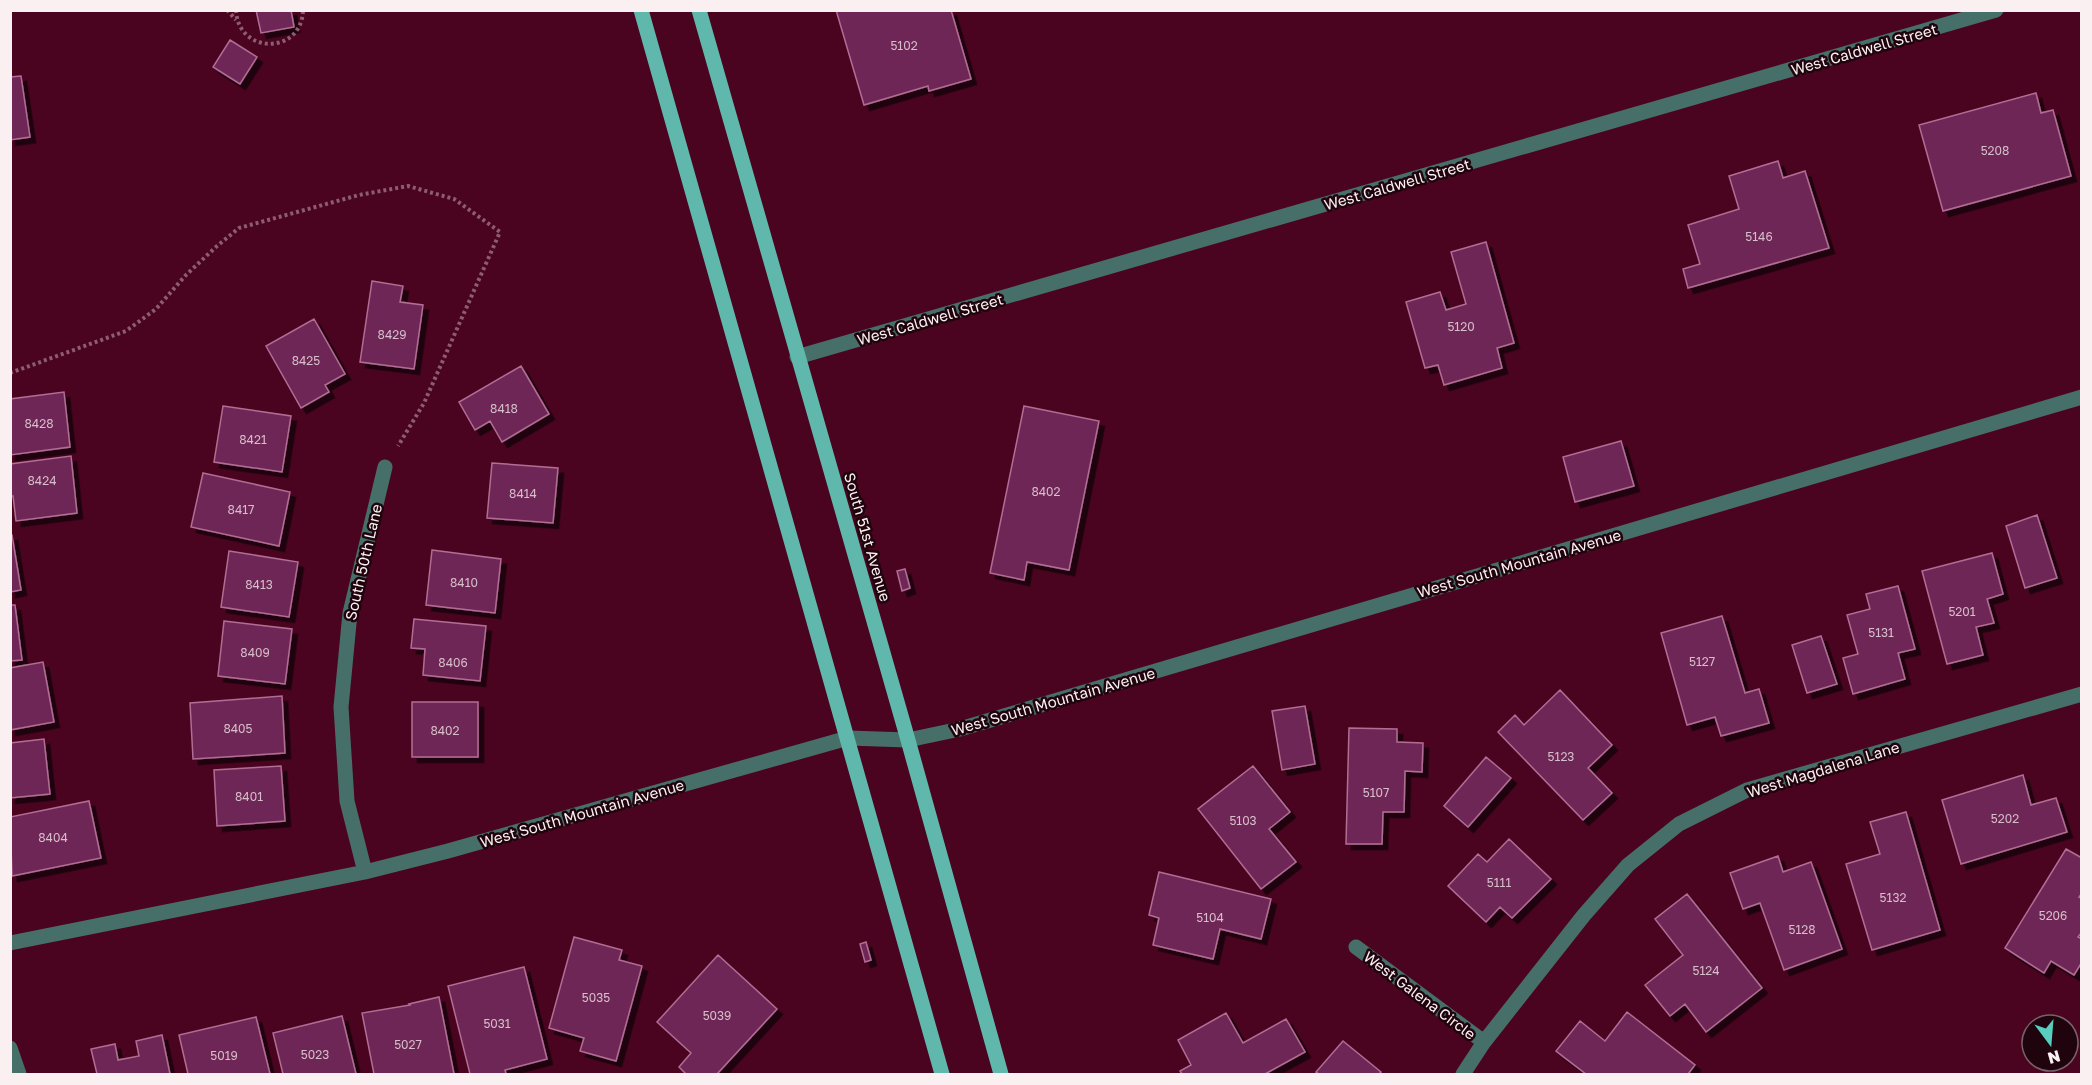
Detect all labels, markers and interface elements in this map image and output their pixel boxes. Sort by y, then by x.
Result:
street label: West Caldwell Street [1789,20,1939,78]
house number: 5102 [890,38,918,53]
house number: 5208 [1981,143,2009,158]
street label: West Caldwell Street [1322,155,1472,213]
house number: 5146 [1745,229,1773,244]
street label: West Caldwell Street [855,290,1005,348]
house number: 5120 [1447,319,1475,334]
house number: 8429 [378,327,406,342]
house number: 8425 [292,353,320,368]
house number: 8418 [490,401,518,416]
house number: 8428 [25,416,53,431]
house number: 8421 [239,432,267,447]
street label: South 51st Avenue [841,470,895,604]
house number: 8424 [28,473,56,488]
house number: 8402 [1031,484,1061,499]
house number: 8414 [509,486,537,501]
house number: 8417 [228,502,254,517]
street label: South 50th Lane [341,502,385,622]
street label: West South Mountain Avenue [1415,525,1623,601]
house number: 8410 [450,575,478,590]
house number: 8413 [245,577,273,592]
house number: 5201 [1948,604,1976,619]
house number: 5131 [1868,625,1894,640]
house number: 8409 [240,645,270,660]
house number: 5127 [1689,654,1715,669]
house number: 8406 [438,655,468,670]
street label: West South Mountain Avenue [949,663,1157,739]
house number: 8405 [223,721,253,736]
house number: 8402 [430,723,460,738]
street label: West Magdalena Lane [1745,737,1902,801]
house number: 5123 [1548,749,1574,764]
street label: West South Mountain Avenue [478,775,686,851]
house number: 5107 [1363,785,1389,800]
house number: 8401 [235,789,263,804]
house number: 5202 [1991,811,2019,826]
house number: 5103 [1229,813,1257,828]
house number: 8404 [38,830,68,845]
house number: 5111 [1487,875,1511,890]
house number: 5132 [1880,890,1906,905]
house number: 5206 [2039,908,2067,923]
house number: 5104 [1196,910,1224,925]
house number: 5128 [1788,922,1816,937]
street label: West Galena Circle [1360,947,1480,1043]
house number: 5124 [1692,963,1720,978]
house number: 5035 [582,990,610,1005]
house number: 5039 [703,1008,731,1023]
north arrow [2020,1013,2080,1073]
house number: 5031 [483,1016,511,1031]
house number: 5027 [394,1037,422,1052]
text: N [2046,1046,2063,1069]
house number: 5023 [301,1047,329,1062]
house number: 5019 [210,1048,238,1063]

